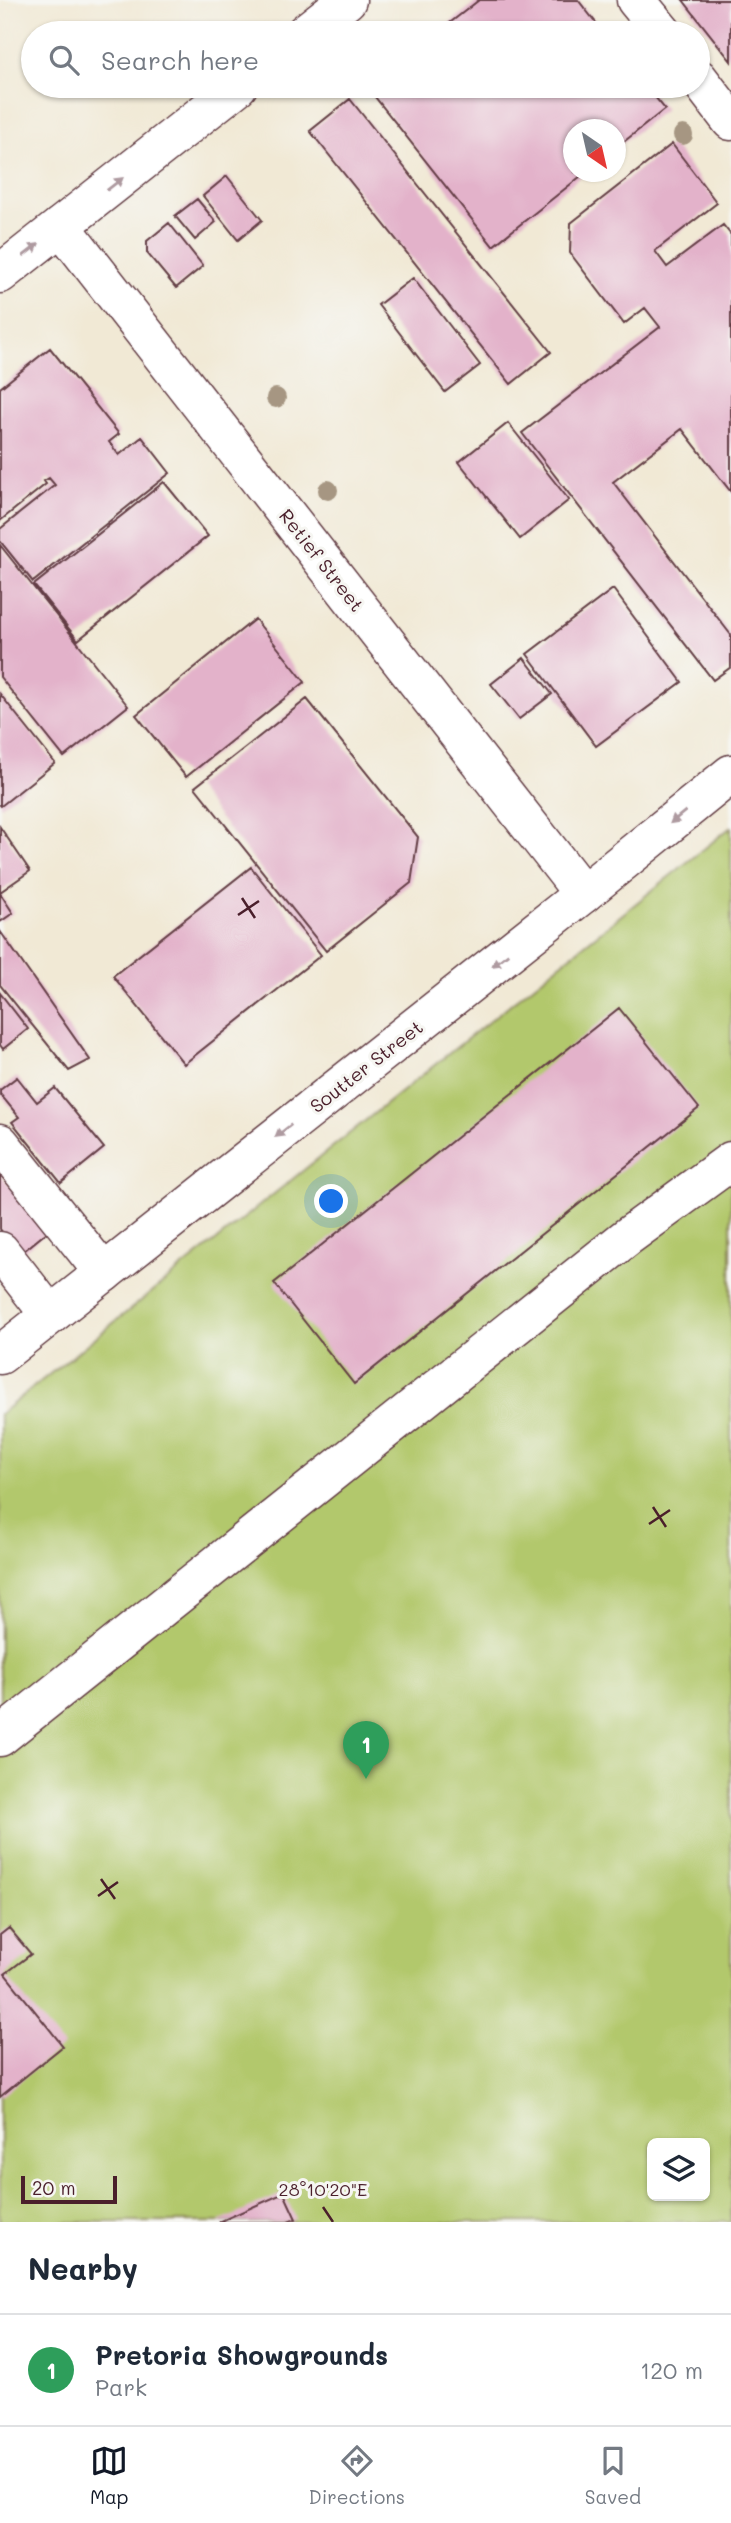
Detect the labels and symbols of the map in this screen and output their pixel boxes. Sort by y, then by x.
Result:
north arrow [563,119,626,182]
one-way arrow [105,176,123,191]
one-way arrow [22,243,39,258]
street label: Retief Street [274,504,370,616]
one-way arrow [670,810,688,825]
one-way arrow [492,952,510,967]
street label: Soutter Street [304,1014,428,1118]
one-way arrow [275,1123,292,1138]
your location [314,1184,348,1218]
pin: 1 [343,1721,389,1779]
scale bar [21,2173,117,2205]
text: 28°10'20"E [279,2177,367,2201]

